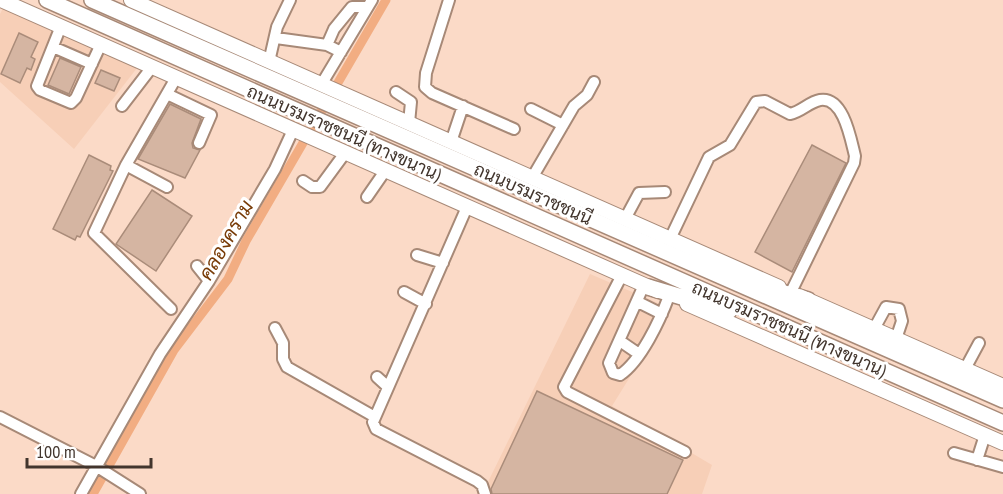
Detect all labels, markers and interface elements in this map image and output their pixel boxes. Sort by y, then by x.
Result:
street label: ถนนบรมราชชนนี (ทางขนาน) [243,78,446,186]
street label: ถนนบรมราชชนนี [471,156,596,230]
water label: คลองคราม [193,195,259,285]
street label: ถนนบรมราชชนนี (ทางขนาน) [688,274,891,382]
scale bar [27,431,152,469]
text: 100 m [36,440,76,463]

